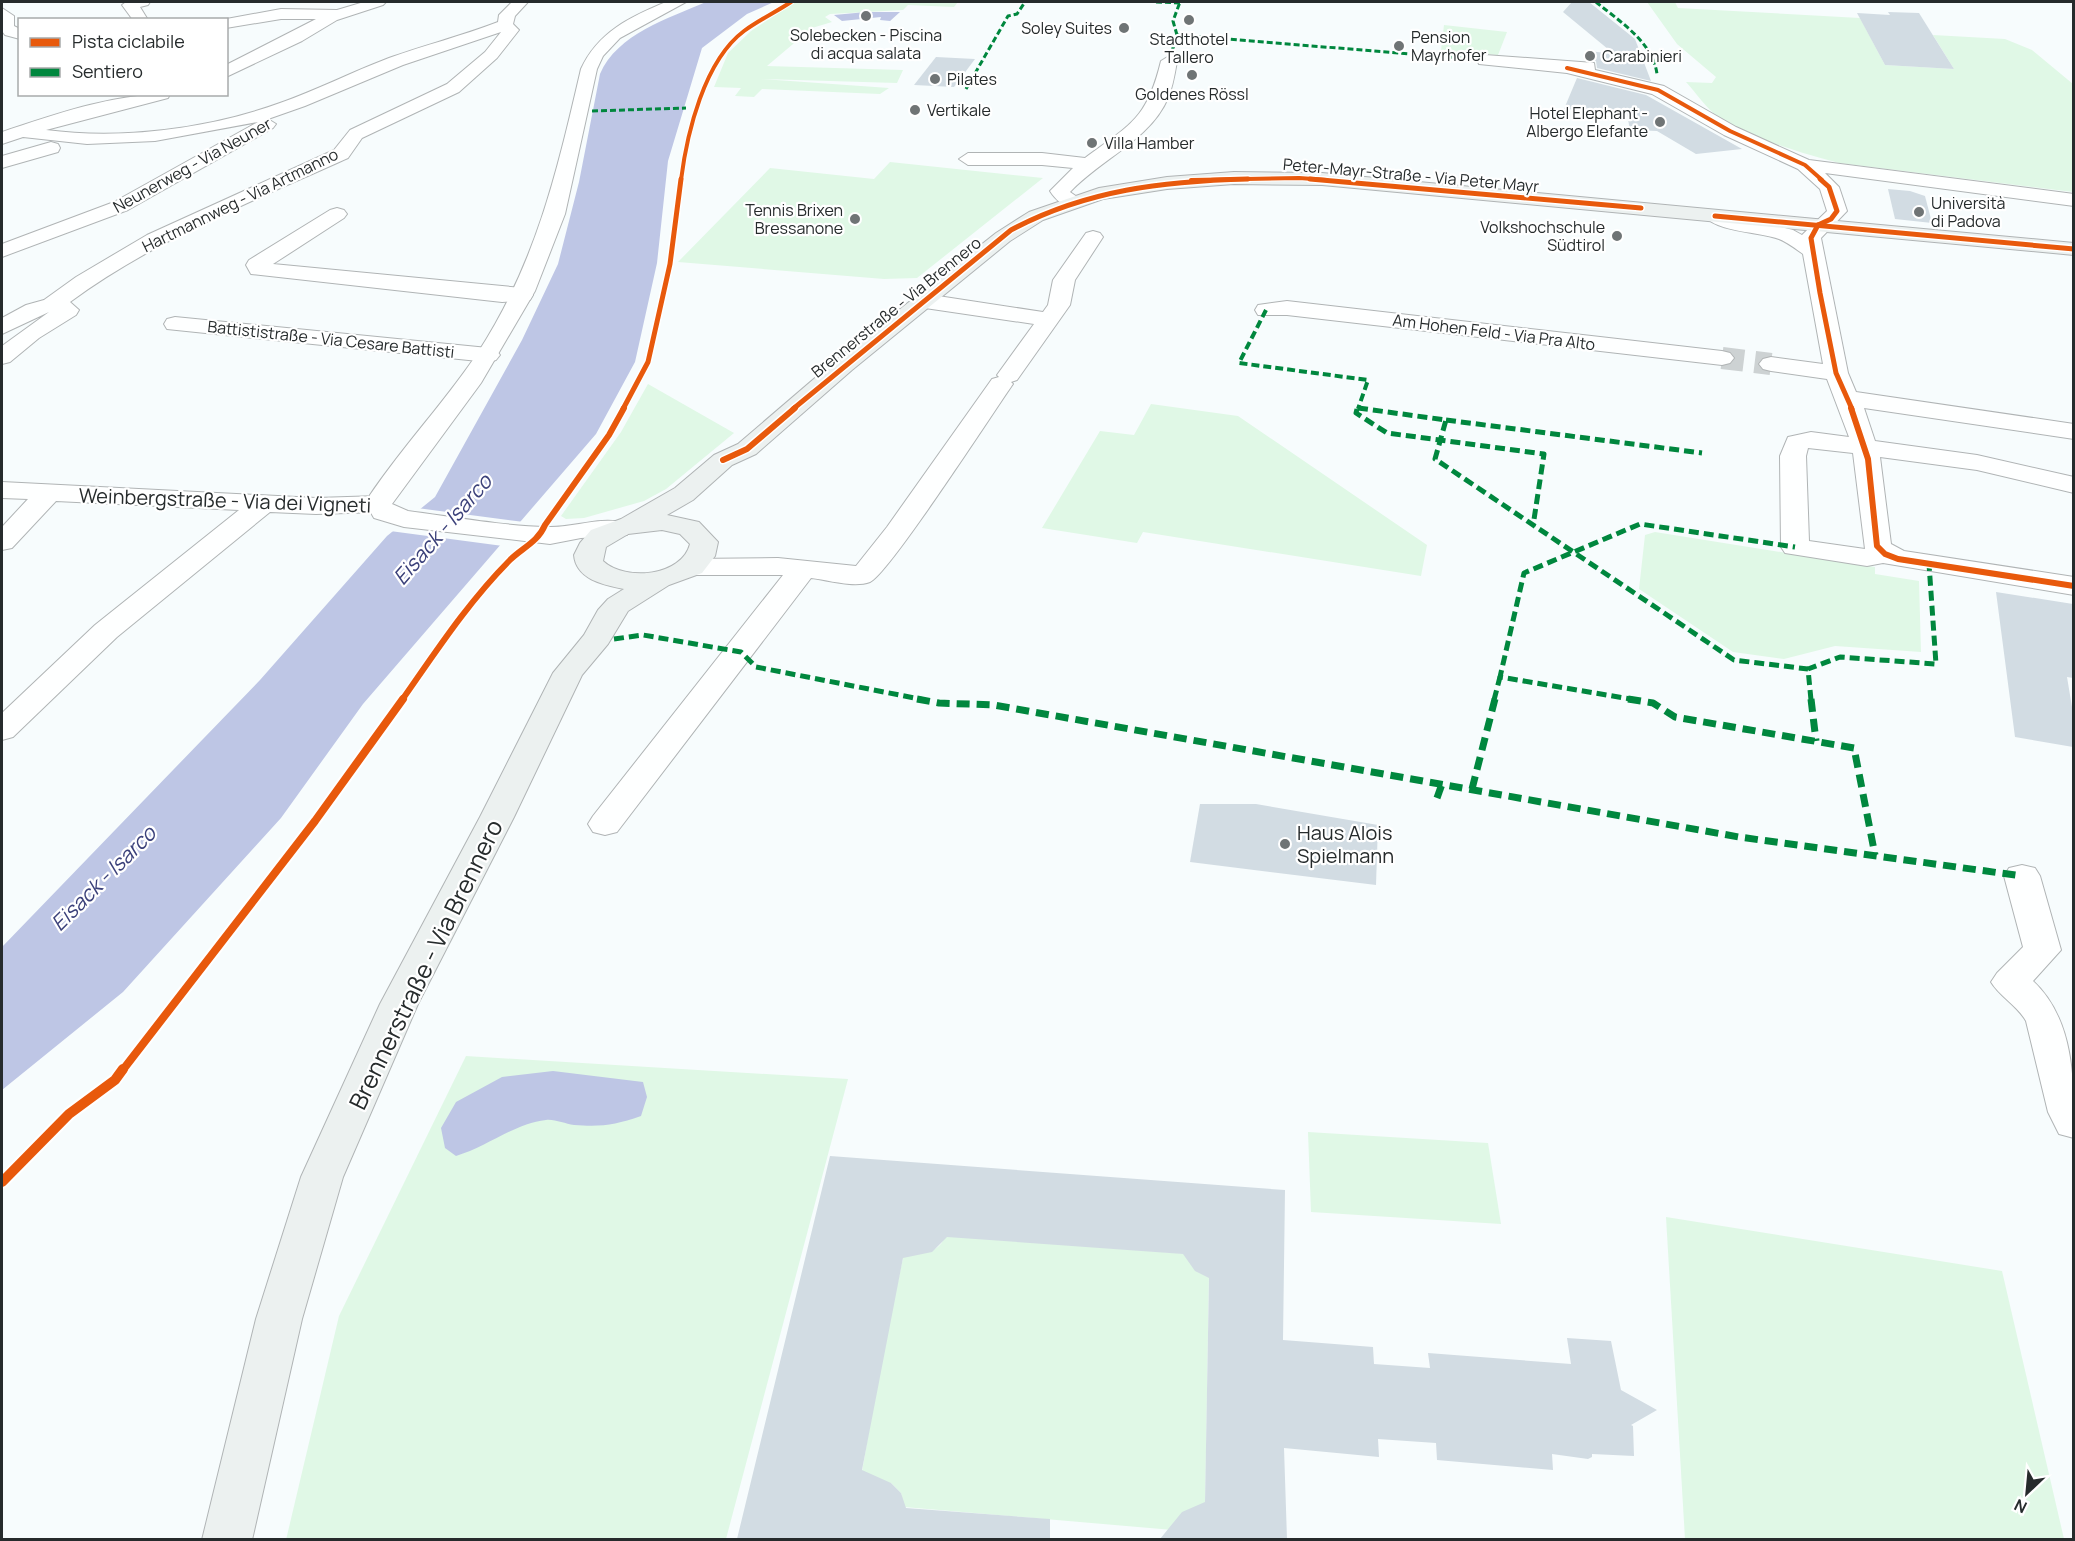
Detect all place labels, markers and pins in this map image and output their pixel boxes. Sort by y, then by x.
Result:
marker: Solebecken - Piscina di acqua salata [859,9,873,23]
marker: Stadthotel Tallero [1182,13,1196,27]
place label: Soley Suites [1021,17,1112,39]
marker: Soley Suites [1117,21,1131,35]
place label: Solebecken - Piscina di acqua salata [790,24,942,64]
place label: Pension Mayrhofer [1411,26,1487,66]
place label: Stadthotel Tallero [1149,28,1229,68]
marker: Pension Mayrhofer [1392,39,1406,53]
place label: Carabinieri [1602,45,1682,67]
marker: Carabinieri [1583,49,1597,63]
place label: Pilates [947,68,997,90]
marker: Goldenes Rössl [1185,68,1199,82]
marker: Pilates [928,72,942,86]
place label: Goldenes Rössl [1135,83,1249,105]
place label: Vertikale [927,99,991,121]
place label: Hotel Elephant - Albergo Elefante [1526,102,1648,142]
marker: Vertikale [908,103,922,117]
marker: Hotel Elephant - Albergo Elefante [1653,115,1667,129]
place label: Villa Hamber [1104,132,1195,154]
marker: Villa Hamber [1085,136,1099,150]
place label: Università di Padova [1931,192,2006,232]
place label: Tennis Brixen Bressanone [745,199,843,239]
marker: Università di Padova [1912,205,1926,219]
marker: Tennis Brixen Bressanone [848,212,862,226]
place label: Volkshochschule Südtirol [1480,216,1605,256]
marker: Volkshochschule Südtirol [1610,229,1624,243]
place label: Haus Alois Spielmann [1297,819,1394,869]
marker: Haus Alois Spielmann [1278,837,1292,851]

